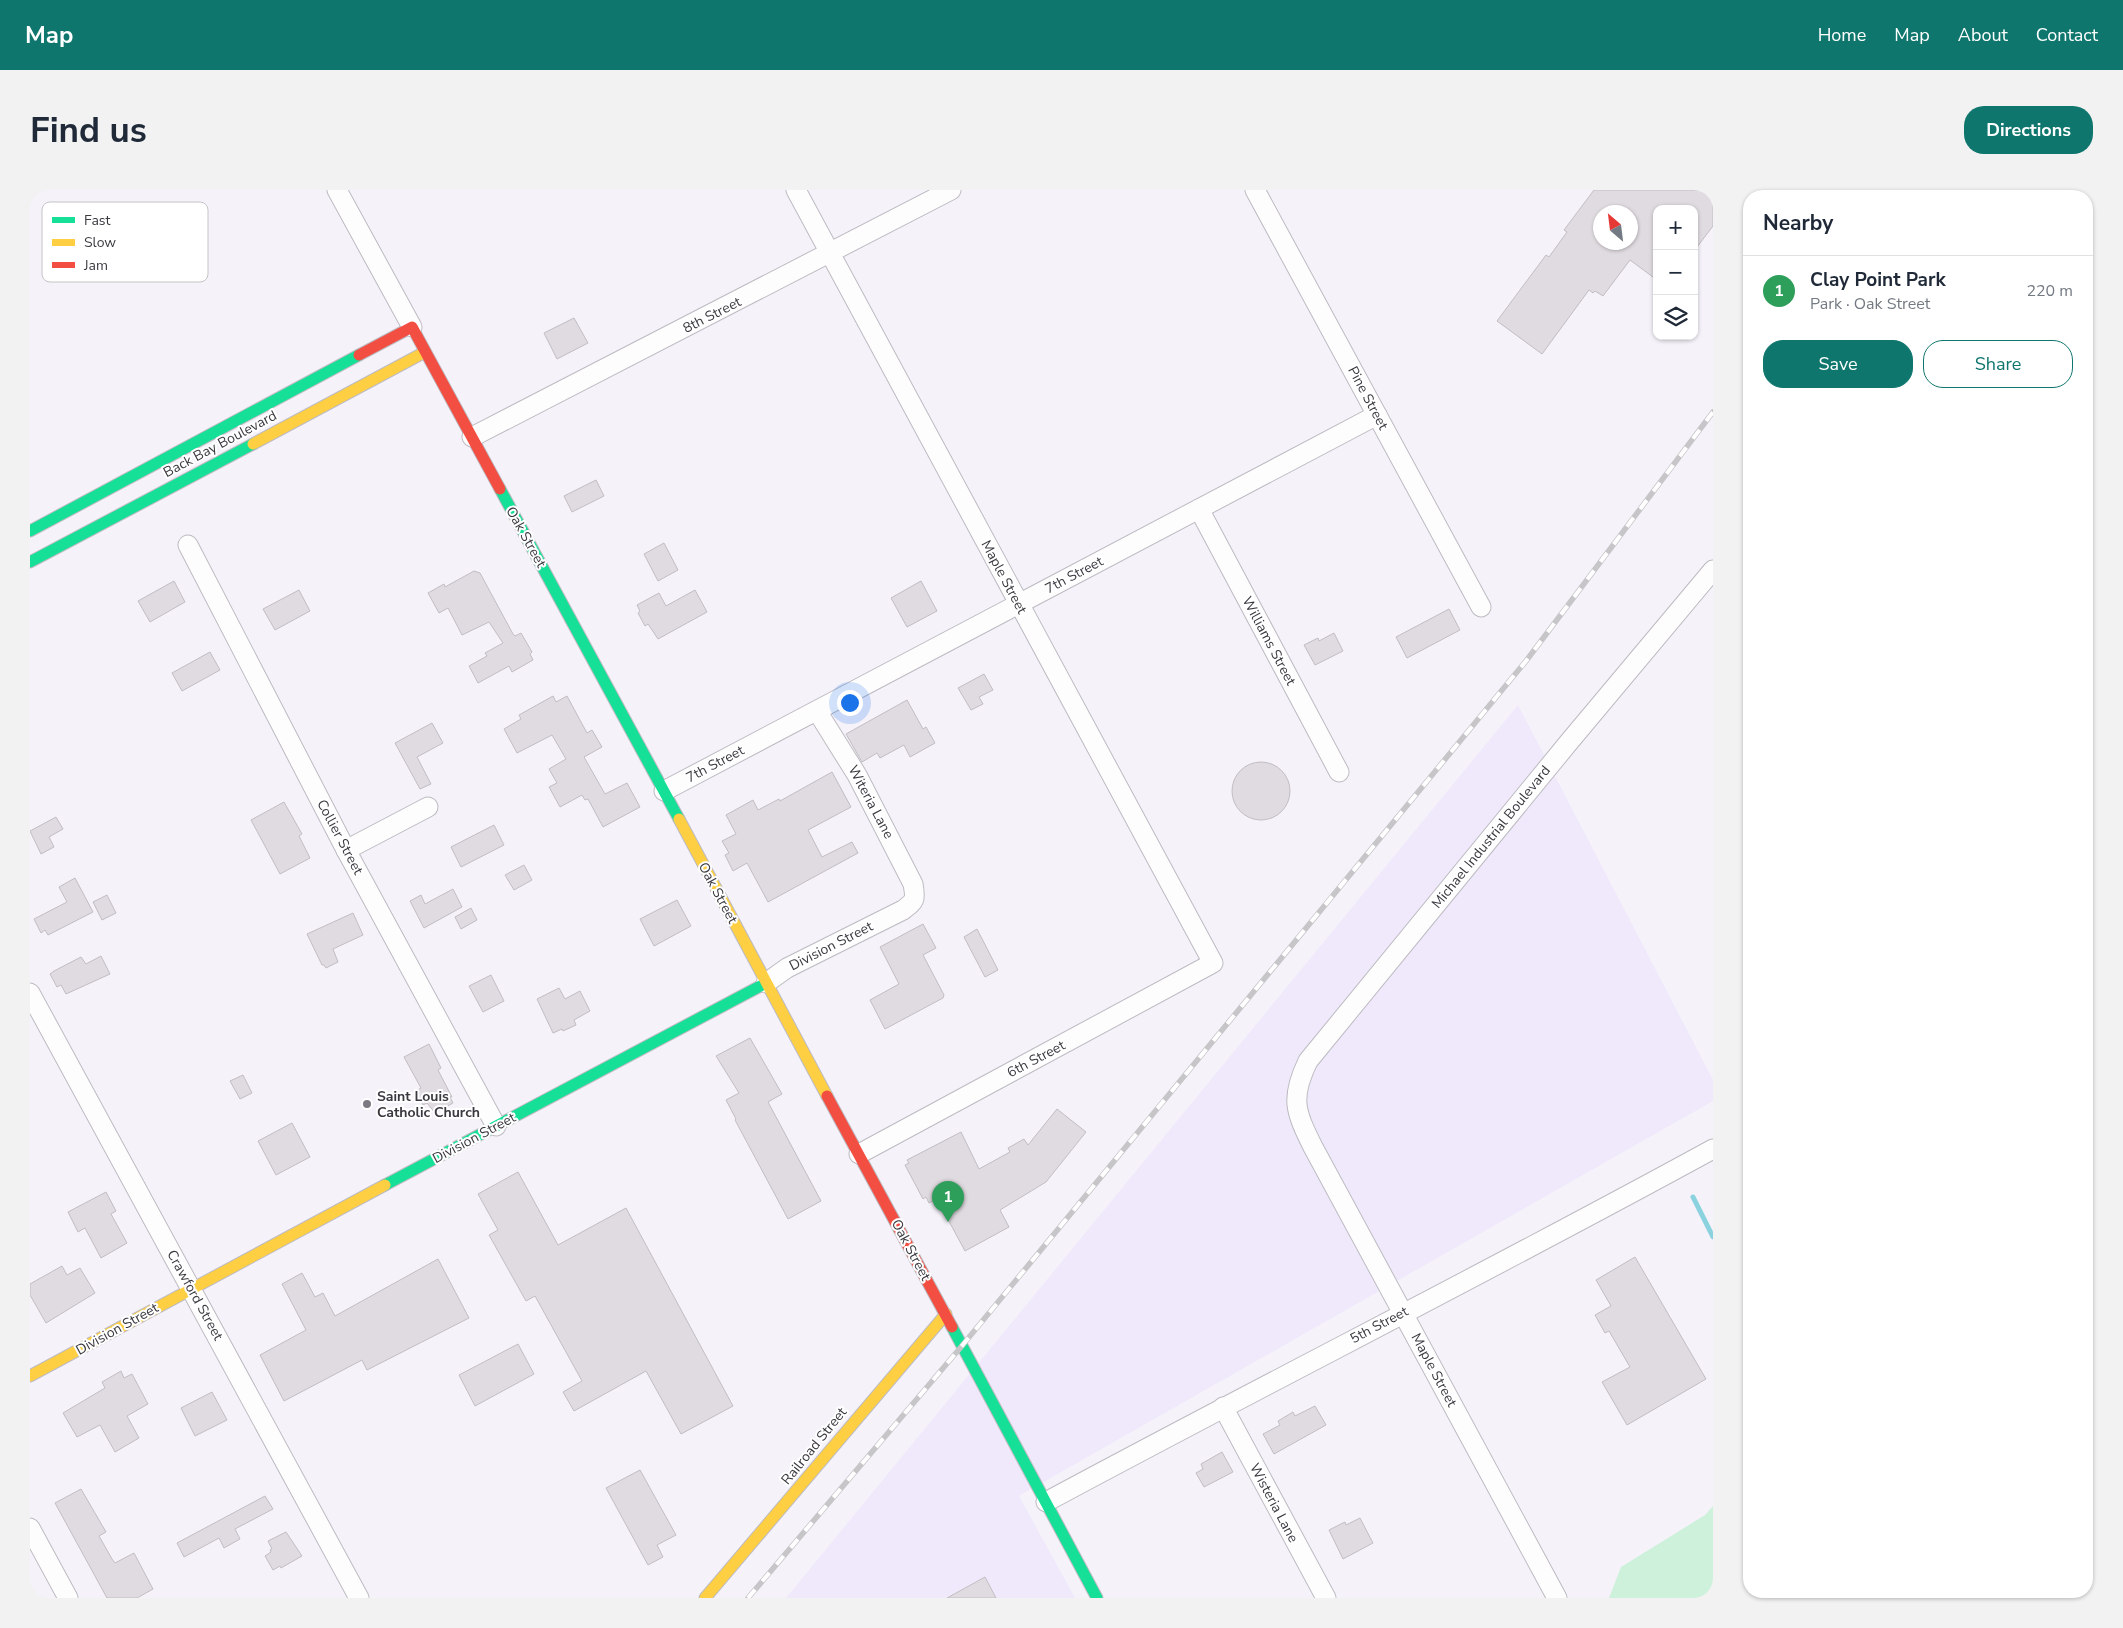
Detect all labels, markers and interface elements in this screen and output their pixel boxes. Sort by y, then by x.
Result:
text: Map [25,19,73,51]
text: Home [1818,23,1866,47]
text: Map [1894,23,1930,47]
text: About [1958,23,2008,47]
text: Contact [2036,23,2098,47]
button: Directions [1964,106,2093,154]
text: Find us [30,107,147,154]
legend [42,202,208,282]
north arrow [1593,205,1638,250]
map controls [1653,205,1698,340]
button: + [1653,205,1698,250]
text: Nearby [1763,209,1833,237]
text: Fast [84,211,110,230]
text: Slow [84,233,116,252]
button: − [1653,250,1698,295]
text: Jam [83,256,108,275]
text: Clay Point Park [1810,267,1946,293]
text: 1 [1774,280,1784,302]
text: 220 m [2026,280,2073,302]
street label: 8th Street [680,292,744,338]
text: Park · Oak Street [1810,293,1930,315]
button: layers [1653,295,1698,340]
button: Save [1763,340,1913,388]
button: Share [1923,340,2073,388]
street label: Pine Street [1343,363,1393,433]
street label: Back Bay Boulevard [160,406,280,482]
street label: Oak Street [501,503,551,571]
street label: Maple Street [977,537,1031,617]
street label: 7th Street [1042,552,1106,598]
street label: Williams Street [1238,593,1300,689]
your location [837,690,863,716]
street label: 7th Street [683,741,747,787]
street label: Michael Industrial Boulevard [1427,761,1555,913]
street label: Witeria Lane [844,762,898,842]
street label: Collier Street [312,796,368,878]
street label: Oak Street [694,859,742,927]
street label: Division Street [786,917,876,975]
street label: 6th Street [1004,1036,1068,1082]
place label: Saint Louis Catholic Church [377,1087,480,1122]
marker: Saint Louis Catholic Church [361,1098,373,1110]
street label: Division Street [429,1108,519,1168]
pin: 1 [932,1181,964,1222]
street label: Oak Street [887,1216,935,1284]
street label: Crawford Street [162,1246,228,1344]
street label: Division Street [72,1298,162,1360]
street label: 5th Street [1347,1302,1411,1348]
street label: Maple Street [1407,1330,1461,1410]
street label: Railroad Street [777,1403,851,1489]
street label: Wisteria Lane [1245,1460,1303,1546]

